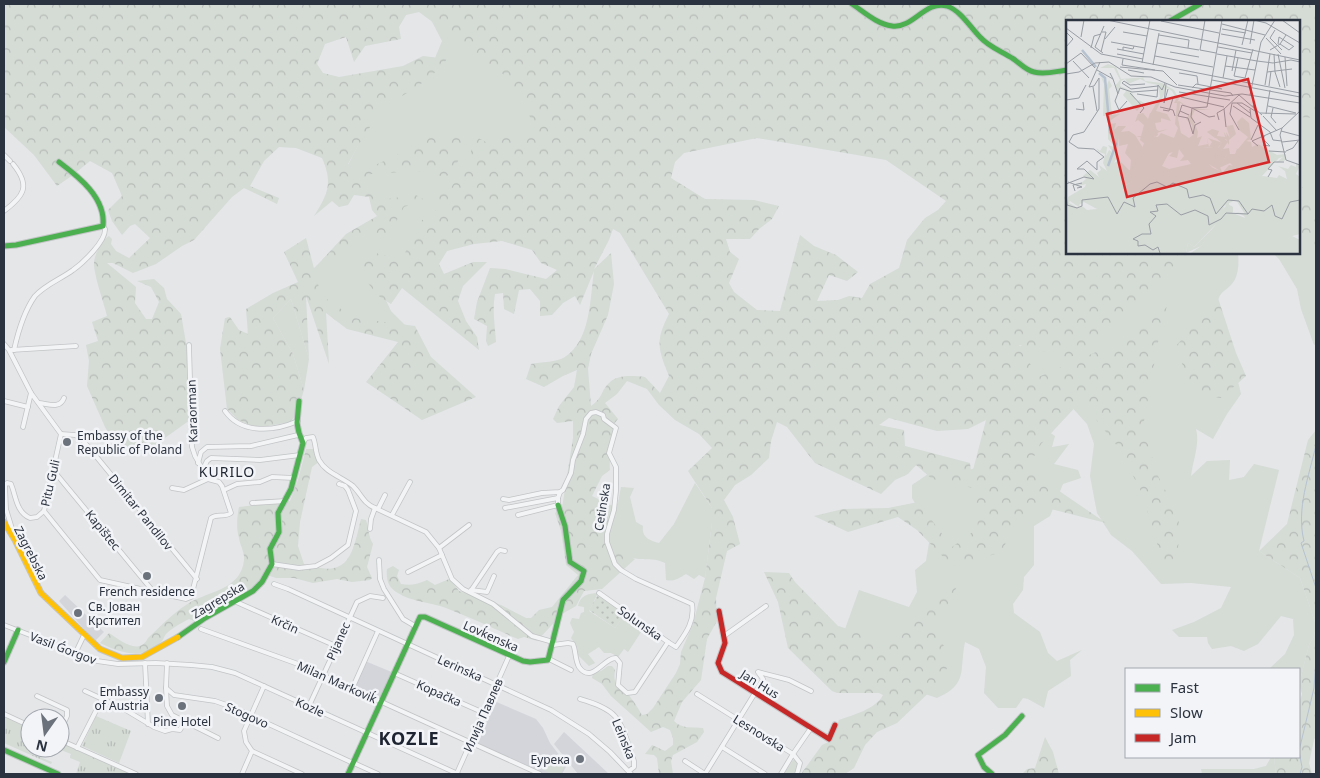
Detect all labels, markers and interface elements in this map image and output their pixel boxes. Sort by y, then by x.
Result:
inset map [1066,20,1300,254]
street label: Karaorman [182,379,202,443]
place label: Embassy of the Republic of Poland [77,427,182,458]
marker: Embassy of the Republic of Poland [61,436,73,448]
street label: Pitu Guli [36,458,64,508]
district label: KURILO [199,462,255,481]
street label: Dimitar Pandilov [105,470,178,554]
street label: Cetinska [590,482,614,532]
street label: Kapištec [82,506,125,554]
street label: Zagrebska [10,523,52,583]
marker: French residence [141,570,153,582]
street label: Zagrepska [188,578,248,622]
place label: French residence [99,583,195,600]
place label: Св. Јован Крстител [88,598,141,629]
street label: Solunska [614,602,666,644]
marker: Св. Јован Крстител [72,607,84,619]
street label: Krčin [269,610,301,638]
street label: Lovḱenska [461,616,521,656]
street label: Pijanec [322,619,354,663]
street label: Vasil Ǵorgov [27,628,100,669]
street label: Lerinska [435,651,485,685]
street label: Milan Markoviḱ [294,657,380,707]
street label: Jan Hus [737,665,783,703]
legend [1125,668,1300,758]
street label: Илија Павлев [459,675,507,755]
street label: Kopačka [414,676,464,710]
text: Fast [1170,677,1199,697]
place label: Embassy of Austria [95,683,150,714]
marker: Embassy of Austria [153,692,165,704]
street label: Kozle [293,693,327,721]
street label: Stogovo [223,698,271,732]
marker: Pine Hotel [176,700,188,712]
text: Slow [1170,702,1203,722]
north arrow [20,708,70,758]
street label: Lesnovska [730,710,788,756]
place label: Pine Hotel [153,713,211,730]
street label: Leinska [608,716,640,762]
district label: KOZLE [378,726,440,750]
text: Jam [1168,727,1197,747]
text: N [34,736,50,757]
place label: Еурека [531,751,570,768]
marker: Еурека [574,753,586,765]

